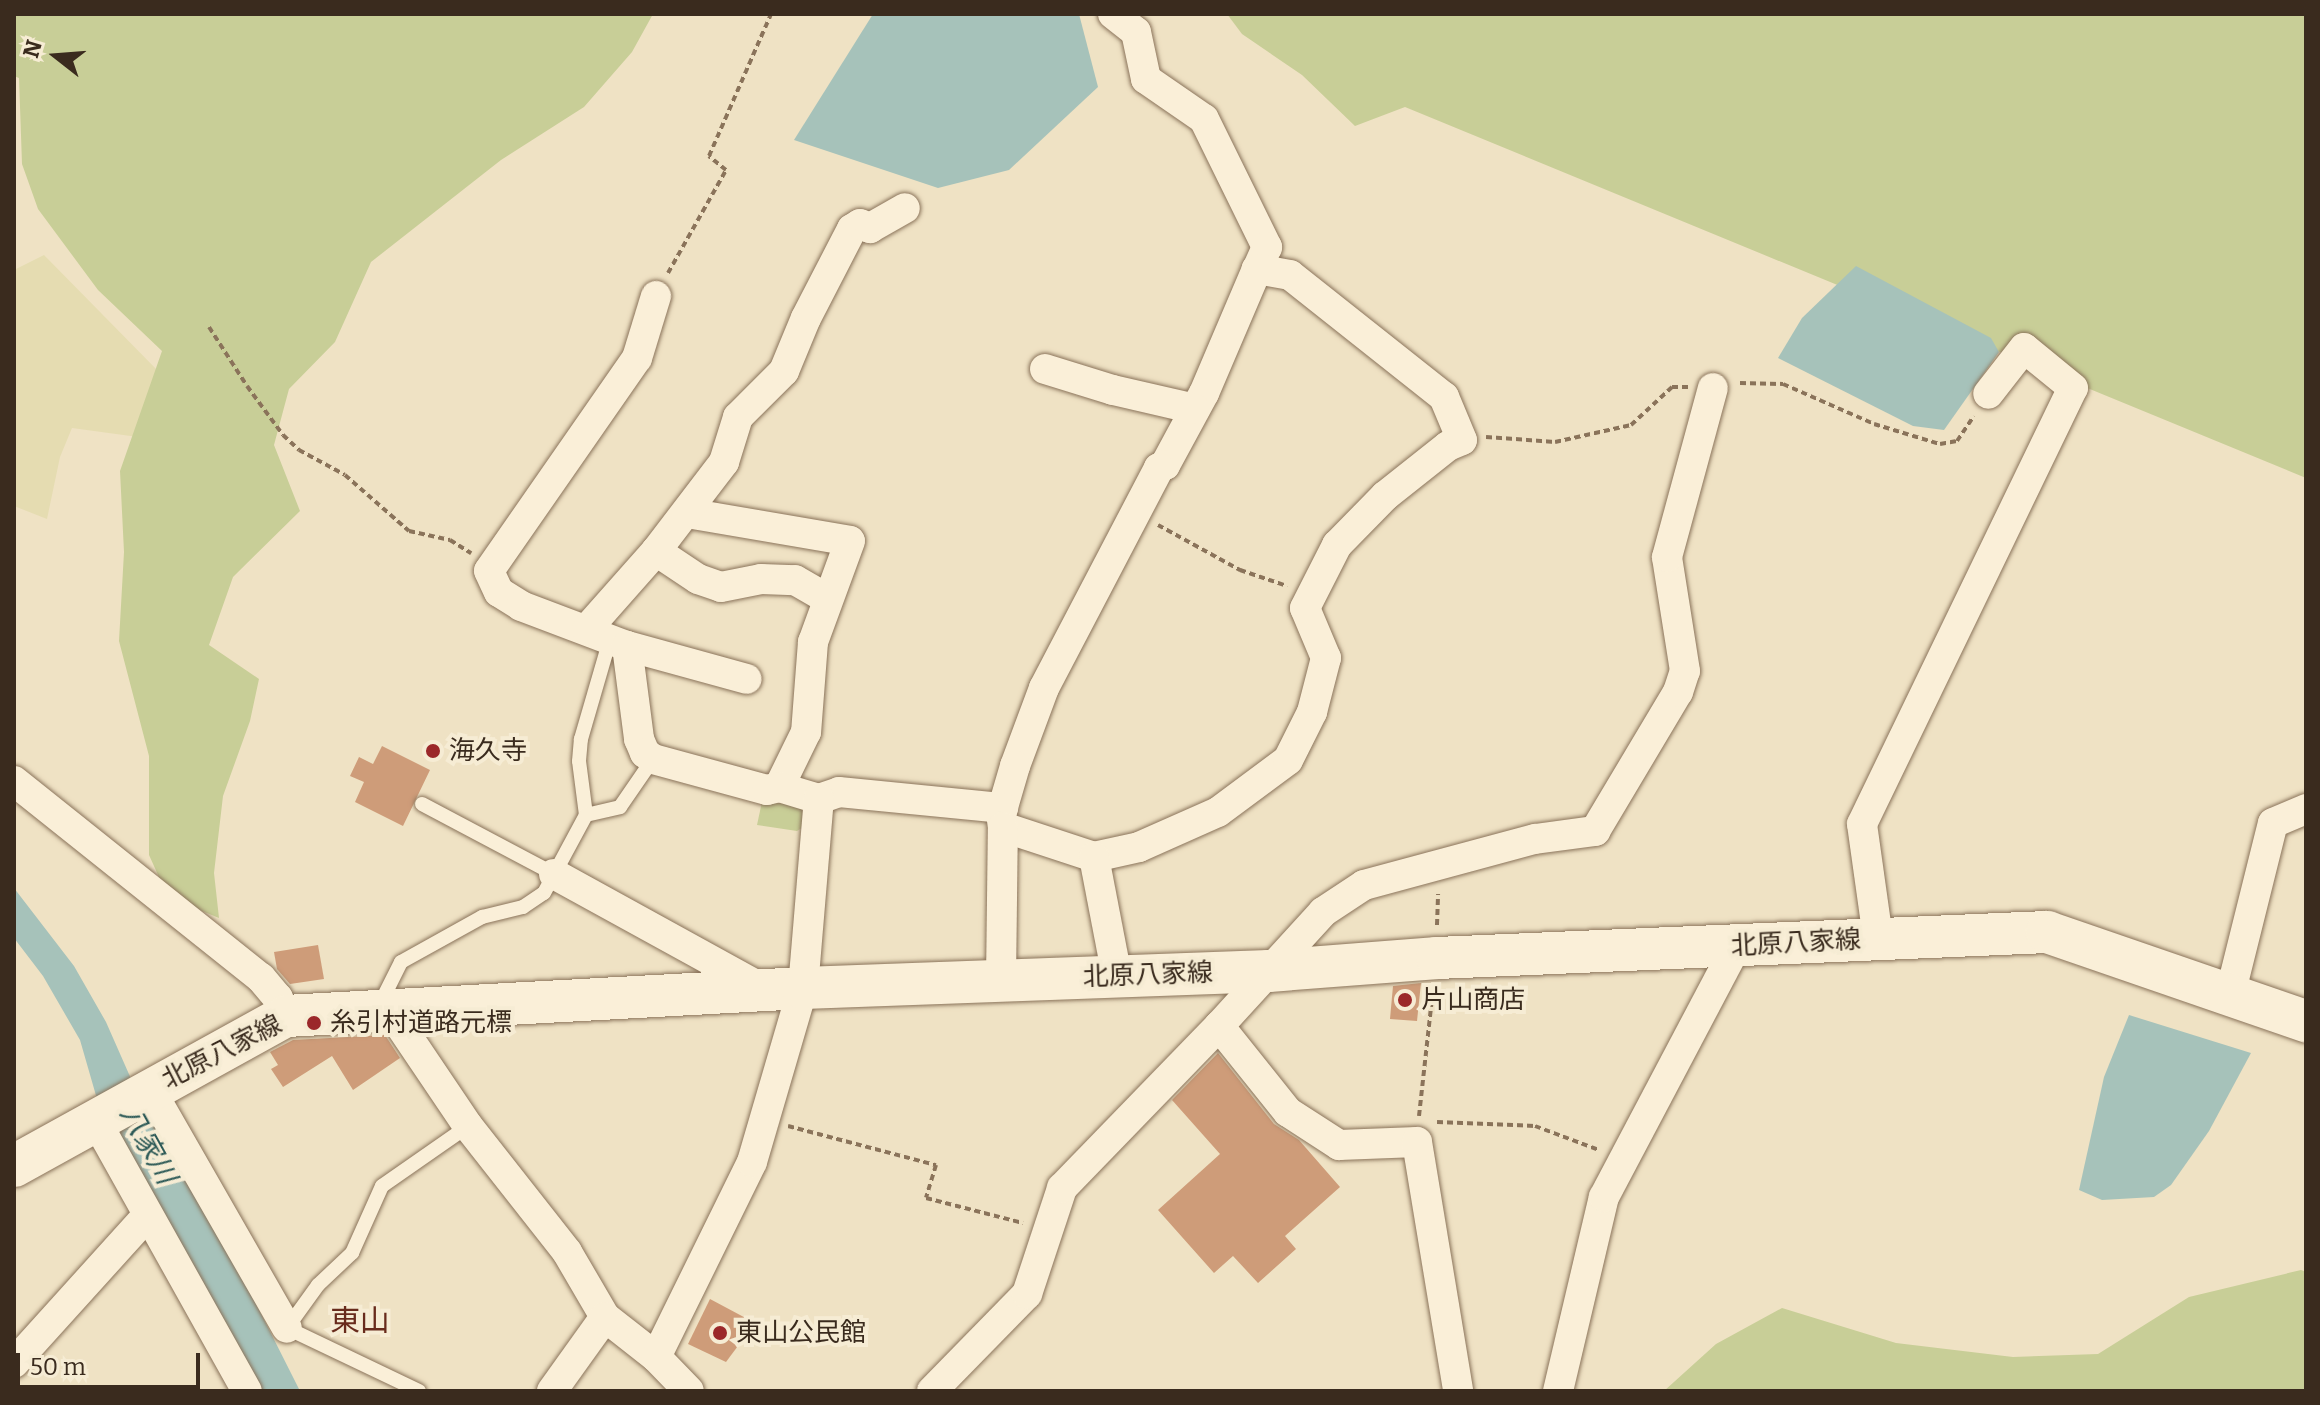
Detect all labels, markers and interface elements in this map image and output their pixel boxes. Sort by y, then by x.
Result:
north arrow [16,16,96,96]
text: N [17,37,48,61]
place label: 海久寺 [449,735,527,767]
marker: 海久寺 [424,742,442,760]
street label: 北原八家線 [1730,924,1862,962]
street label: 北原八家線 [1082,957,1214,993]
place label: 片山商店 [1421,984,1525,1016]
marker: 片山商店 [1396,991,1414,1009]
place label: 糸引村道路元標 [330,1007,512,1039]
street label: 北原八家線 [157,1009,287,1095]
marker: 糸引村道路元標 [305,1014,323,1032]
water label: 八家川 [113,1100,183,1190]
district label: 東山 [330,1303,390,1339]
place label: 東山公民館 [736,1317,866,1349]
marker: 東山公民館 [711,1324,729,1342]
scale bar [20,1337,204,1387]
text: 50 m [30,1353,86,1381]

